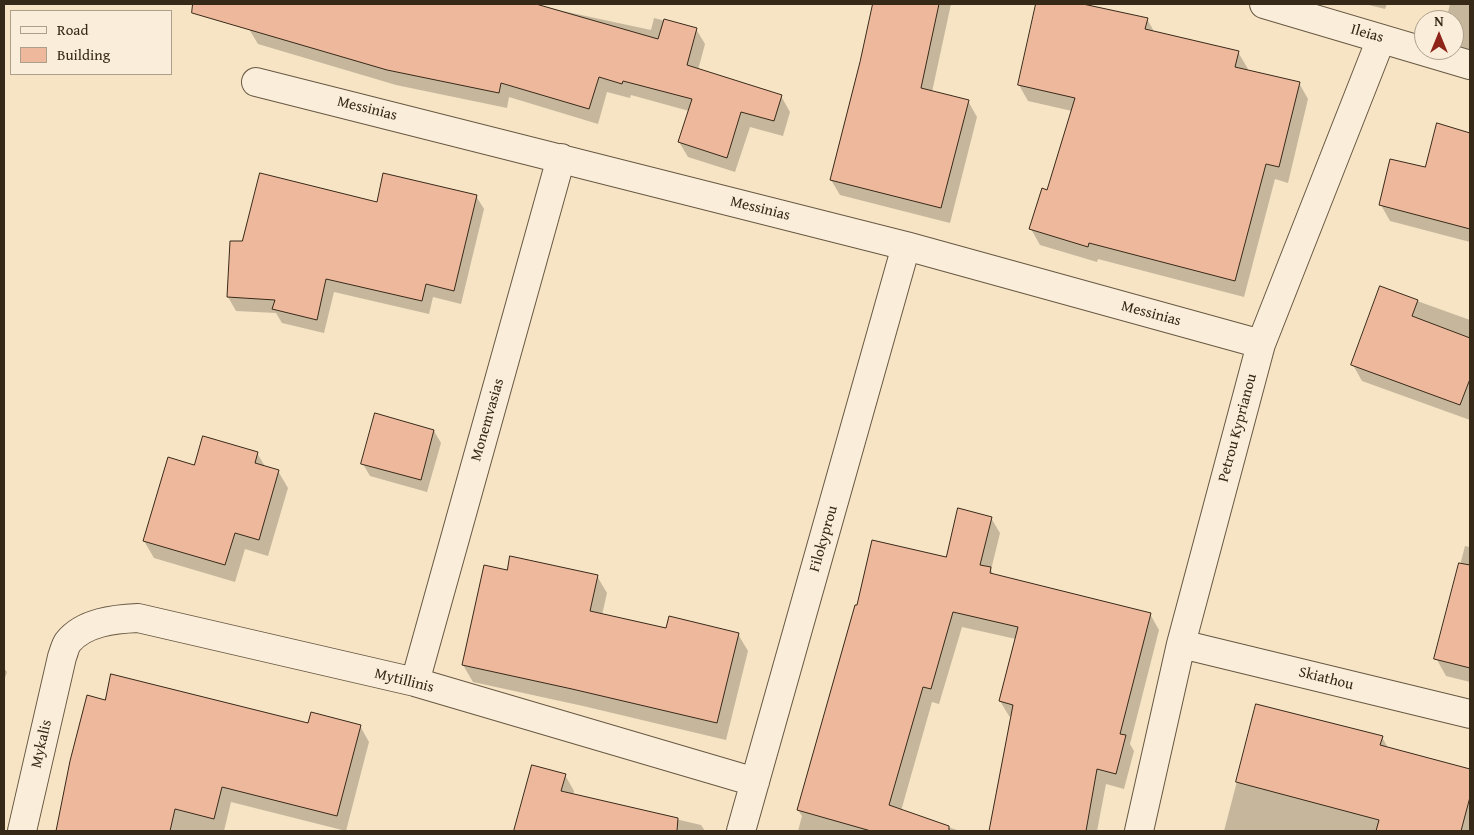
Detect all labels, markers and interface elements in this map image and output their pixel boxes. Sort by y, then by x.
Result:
legend [10,10,172,75]
north arrow [1414,10,1464,60]
text: N [1434,11,1444,31]
text: Road [57,19,88,40]
street label: Ileias [1349,21,1385,47]
text: Building [57,44,110,65]
street label: Messinias [335,93,399,125]
street label: Messinias [728,193,792,225]
street label: Messinias [1119,297,1183,331]
street label: Petrou Kyprianou [1215,372,1261,484]
street label: Monemvasias [468,377,508,463]
street label: Filokyprou [806,504,842,574]
street label: Skiathou [1297,664,1355,694]
street label: Mytillinis [372,665,436,697]
street label: Mykalis [28,718,56,770]

